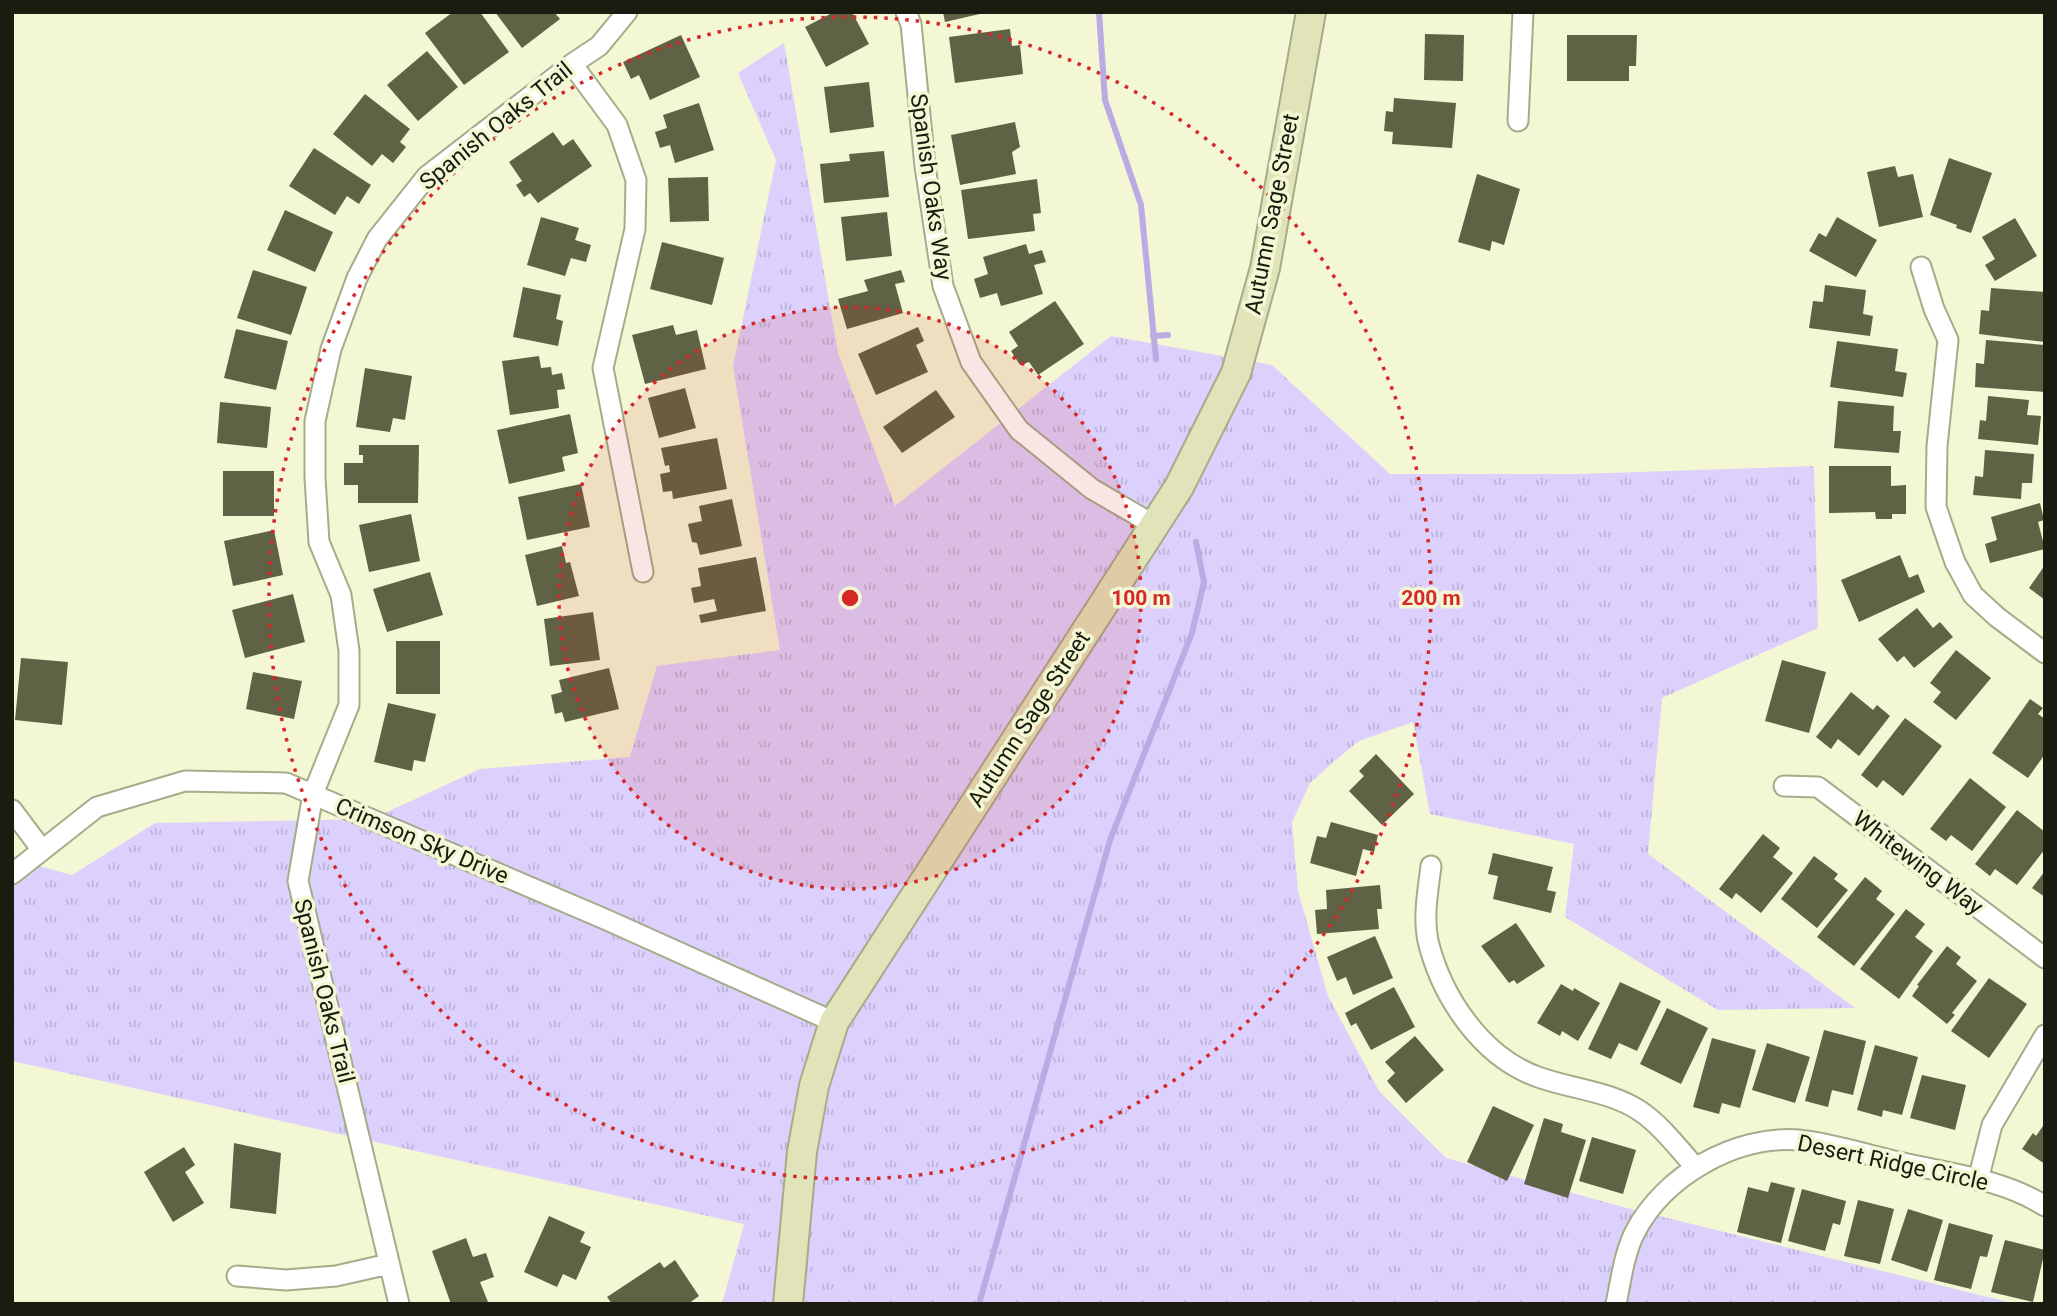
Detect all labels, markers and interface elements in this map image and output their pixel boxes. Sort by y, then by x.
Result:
street label: Spanish Oaks Trail [414,56,578,196]
street label: Spanish Oaks Way [905,92,957,282]
street label: Autumn Sage Street [1239,111,1305,317]
centre of rings [838,586,862,610]
text: 100 m [1111,586,1171,610]
text: 200 m [1401,586,1461,610]
street label: Autumn Sage Street [962,626,1096,812]
street label: Crimson Sky Drive [331,792,513,890]
street label: Whitewing Way [1848,805,1988,921]
street label: Spanish Oaks Trail [288,896,360,1086]
street label: Desert Ridge Circle [1795,1130,1991,1196]

